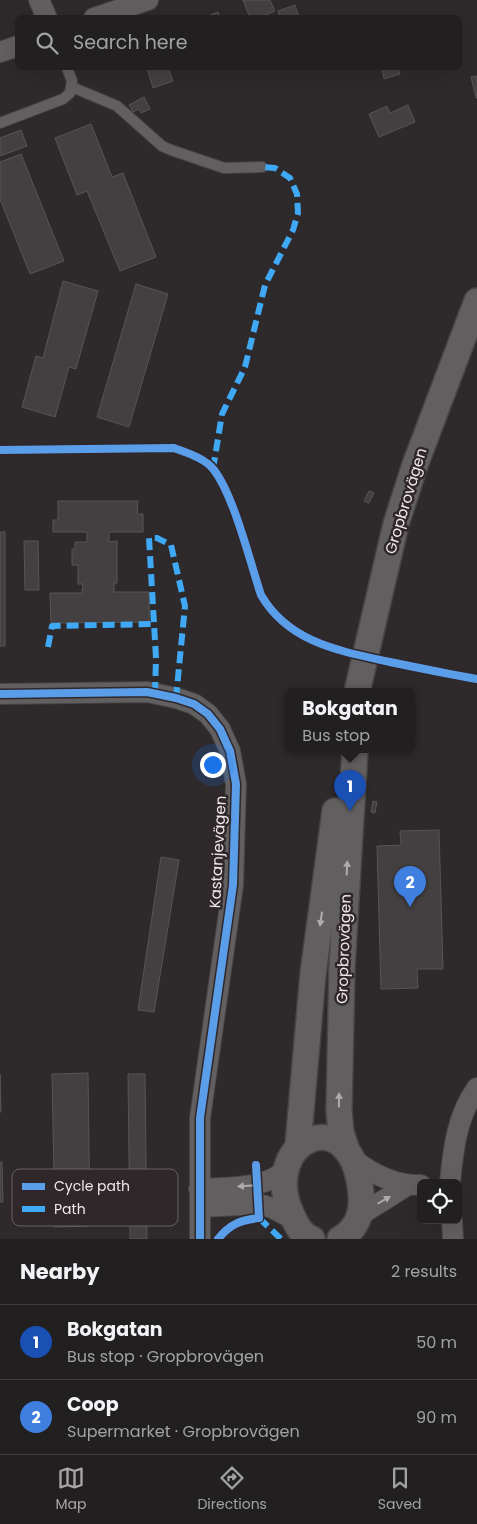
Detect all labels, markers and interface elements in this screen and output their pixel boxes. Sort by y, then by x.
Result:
search box [15,15,462,70]
icon: search [33,29,61,57]
text: Search here [73,29,187,56]
street label: Gropbrovägen [379,445,432,556]
popup [285,688,415,753]
text: Bokgatan [302,695,398,722]
text: Bus stop [302,724,370,747]
your location [200,752,226,778]
pin: 1 [334,770,366,811]
street label: Kastanjevägen [204,795,231,909]
one-way arrow [344,860,352,876]
pin: 2 [394,866,426,907]
street label: Gropbrovägen [331,894,356,1004]
one-way arrow [317,911,325,927]
one-way arrow [336,1092,344,1108]
legend [12,1169,178,1226]
text: Cycle path [54,1176,130,1196]
map controls [417,1179,462,1224]
button: locate [417,1179,462,1224]
one-way arrow [237,1182,253,1190]
one-way arrow [377,1195,390,1204]
text: Path [54,1199,86,1219]
text: Nearby [20,1257,100,1286]
text: 2 results [391,1260,457,1283]
text: Bokgatan [67,1316,163,1343]
text: 1 [33,1331,39,1354]
text: 50 m [416,1331,457,1354]
text: Bus stop · Gropbrovägen [67,1345,264,1368]
text: Coop [67,1391,119,1418]
text: 2 [31,1406,41,1429]
text: 90 m [416,1406,457,1429]
text: Supermarket · Gropbrovägen [67,1420,300,1443]
tab: Map [55,1464,86,1515]
tab: Directions [197,1464,267,1515]
tab: Saved [378,1464,422,1515]

